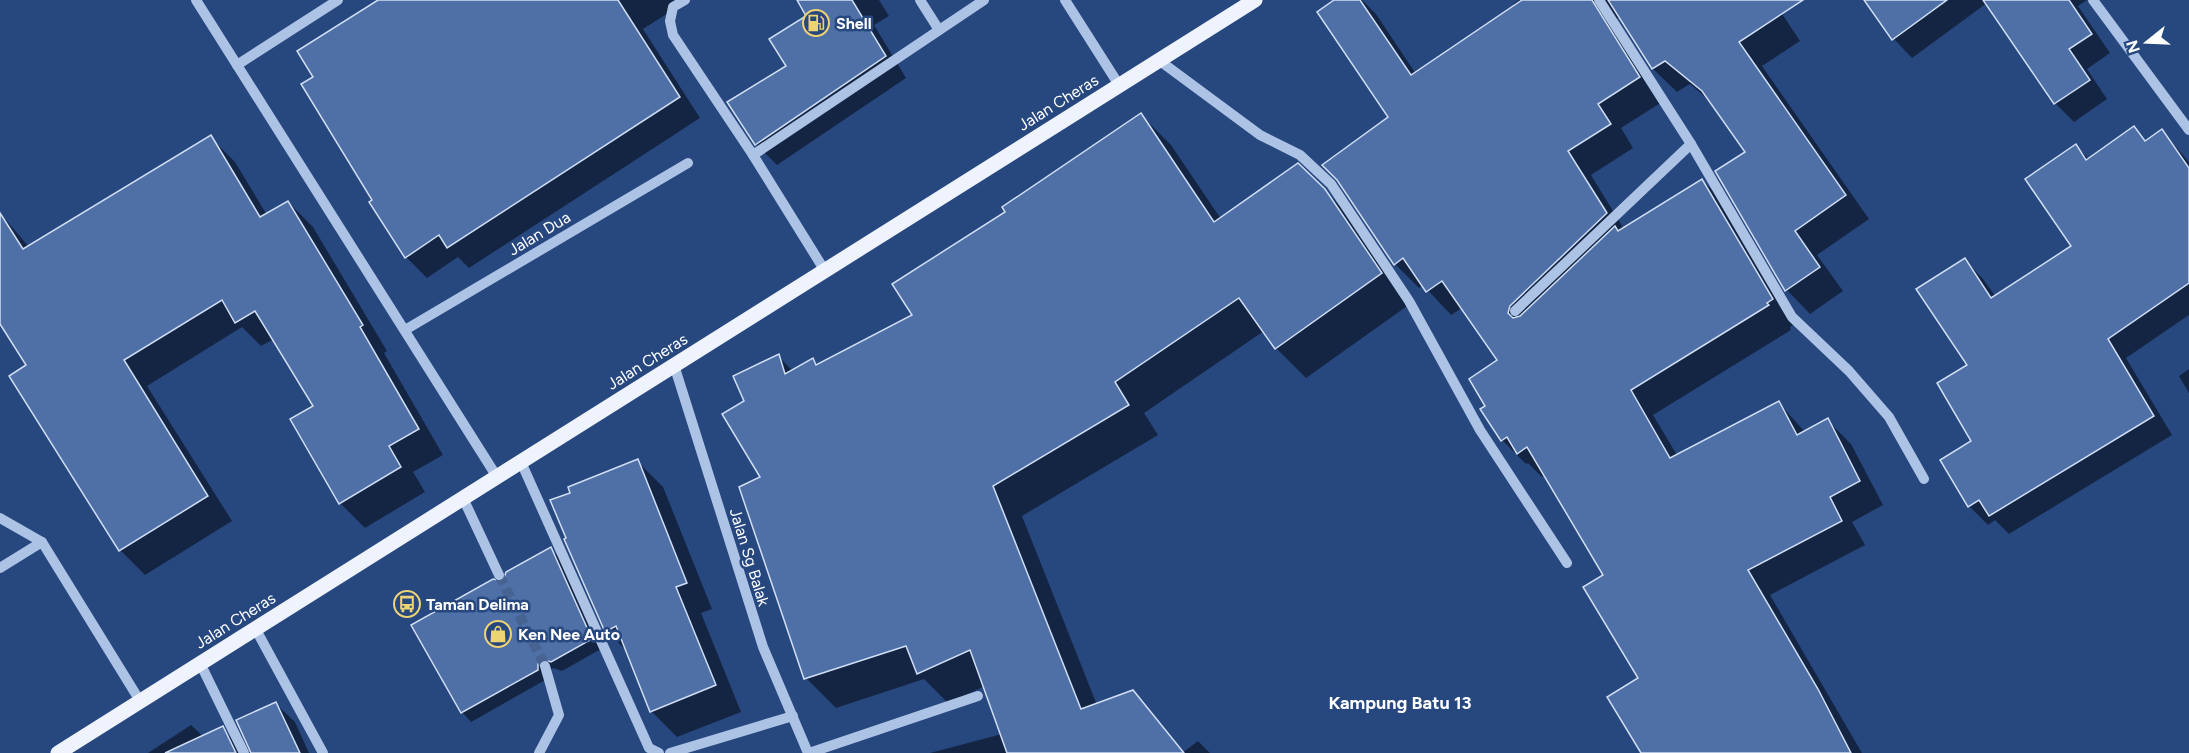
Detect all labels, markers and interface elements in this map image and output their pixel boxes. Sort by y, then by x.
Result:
fuel station icon: Shell [801,8,831,38]
north arrow [2117,12,2177,72]
place label: Shell [836,14,872,33]
text: N [2122,38,2144,55]
street label: Jalan Cheras [1015,70,1102,135]
street label: Jalan Dua [505,208,574,259]
street label: Jalan Cheras [604,329,691,394]
street label: Jalan Sg Balak [726,506,774,609]
street label: Jalan Cheras [192,588,279,653]
bus stop icon: Taman Delima [392,589,422,619]
place label: Taman Delima [426,595,529,614]
shop icon: Ken Nee Auto [483,619,513,649]
place label: Ken Nee Auto [518,625,620,644]
district label: Kampung Batu 13 [1328,692,1472,714]

